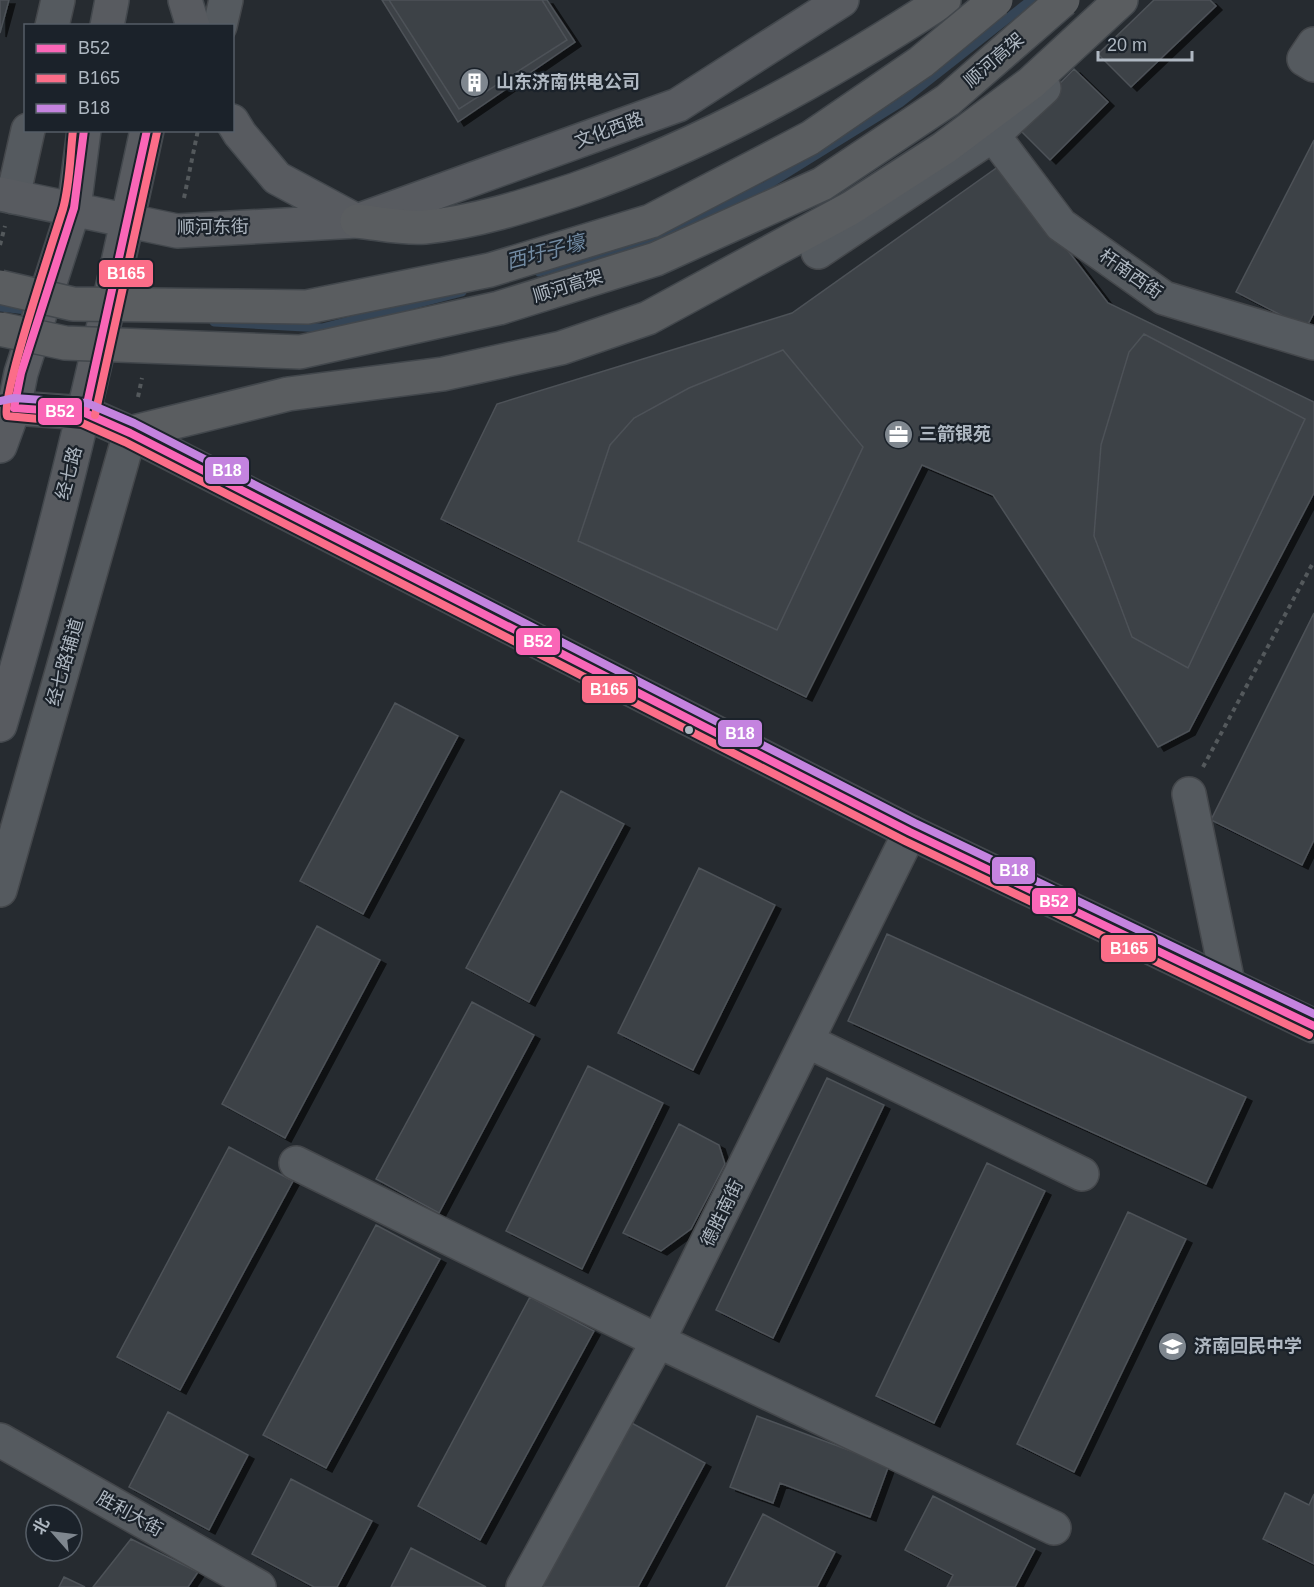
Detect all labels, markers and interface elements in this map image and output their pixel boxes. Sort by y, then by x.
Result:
legend [24,24,234,132]
scale bar [1098,24,1192,62]
street label: 顺河高架 [960,29,1028,91]
text: 20 m [1107,35,1147,55]
text: B52 [78,38,110,58]
building icon: 山东济南供电公司 [459,66,491,98]
text: B165 [78,68,120,88]
place label: 山东济南供电公司 [496,72,640,92]
text: B18 [78,98,110,118]
street label: 文化西路 [572,108,646,152]
street label: 顺河东街 [177,216,249,238]
water label: 西圩子壕 [504,230,589,273]
street label: 杆南西街 [1096,245,1166,303]
line badge: B165 [98,259,154,288]
text: B165 [107,265,145,282]
street label: 顺河高架 [531,266,605,306]
line badge: B52 [37,397,83,426]
text: B52 [45,403,75,420]
office icon: 三箭银苑 [882,418,914,450]
place label: 三箭银苑 [919,424,991,444]
street label: 经七路 [52,444,86,502]
line badge: B18 [204,456,250,485]
text: B18 [212,462,242,479]
street label: 经七路辅道 [43,616,87,708]
line badge: B52 [515,627,561,656]
text: B52 [523,633,553,650]
line badge: B165 [581,675,637,704]
text: B165 [590,681,628,698]
line badge: B18 [717,719,763,748]
unlabelled marker [683,724,695,736]
text: B18 [725,725,755,742]
line badge: B18 [991,856,1036,885]
text: B18 [999,862,1029,879]
line badge: B52 [1031,887,1077,915]
text: B52 [1039,893,1069,910]
line badge: B165 [1100,934,1157,963]
text: B165 [1110,940,1148,957]
street label: 德胜南街 [697,1176,747,1250]
school or university icon: 济南回民中学 [1157,1330,1189,1362]
place label: 济南回民中学 [1194,1336,1302,1356]
street label: 胜利大街 [94,1488,166,1540]
north arrow [24,1503,84,1563]
text: 北 [30,1515,52,1537]

